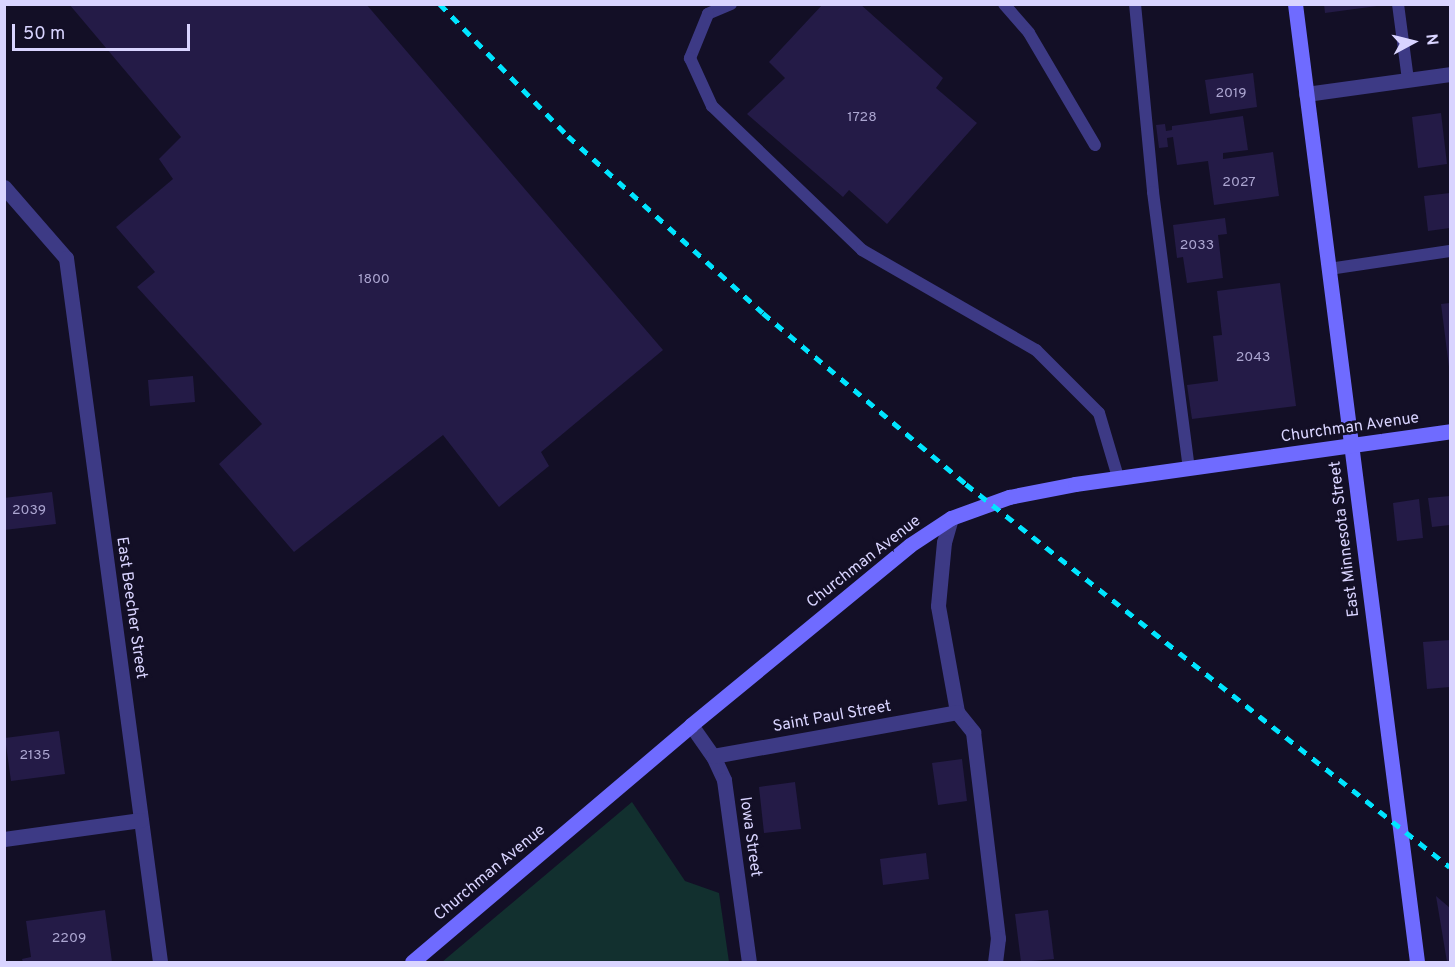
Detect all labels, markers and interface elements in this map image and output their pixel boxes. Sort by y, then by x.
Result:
scale bar [15,12,194,50]
north arrow [1383,12,1443,72]
text: 50 m [23,23,65,46]
text: N [1420,33,1441,47]
house number: 2019 [1215,86,1247,102]
house number: 1728 [847,110,877,126]
house number: 2027 [1222,175,1256,191]
house number: 2033 [1180,238,1214,254]
house number: 1800 [358,272,390,288]
house number: 2043 [1236,350,1270,366]
street label: Churchman Avenue [1279,409,1421,447]
street label: East Minnesota Street [1326,460,1364,618]
house number: 2039 [12,503,46,519]
street label: Churchman Avenue [803,511,925,613]
street label: East Beecher Street [112,536,150,680]
street label: Saint Paul Street [771,697,893,737]
house number: 2135 [20,748,50,764]
street label: Iowa Street [735,796,765,878]
street label: Churchman Avenue [430,821,550,925]
house number: 2209 [52,931,86,947]

